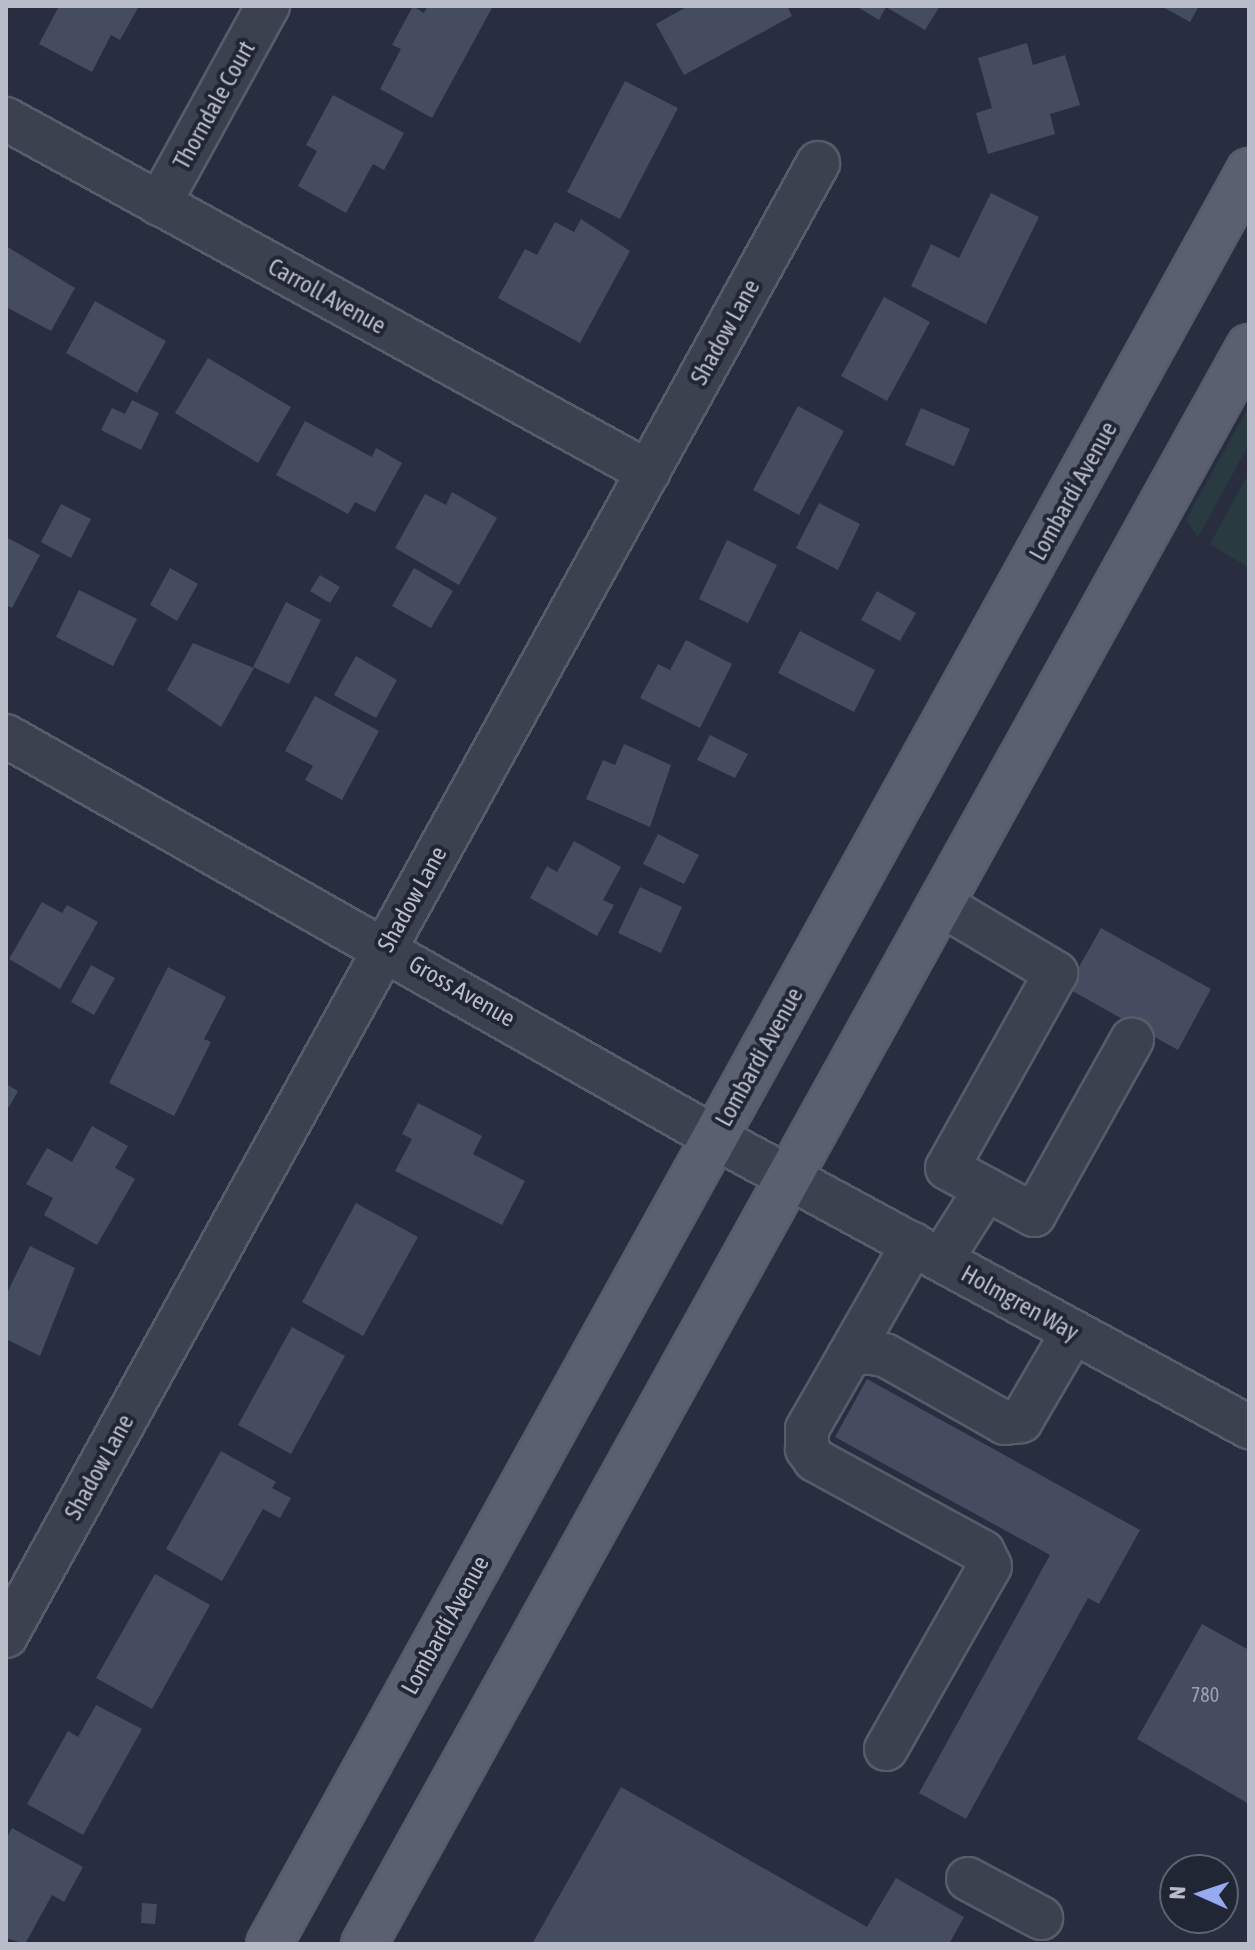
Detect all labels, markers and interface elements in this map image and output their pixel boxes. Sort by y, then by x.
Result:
street label: Thorndale Court [167,36,261,174]
street label: Carroll Avenue [263,252,391,340]
street label: Shadow Lane [684,274,766,390]
street label: Lombardi Avenue [1023,417,1123,565]
street label: Shadow Lane [371,841,453,957]
street label: Gross Avenue [404,949,520,1033]
street label: Lombardi Avenue [709,983,809,1131]
street label: Holmgren Way [956,1259,1084,1347]
street label: Shadow Lane [58,1409,140,1525]
street label: Lombardi Avenue [395,1551,495,1699]
house number: 780 [1191,1682,1219,1706]
north arrow [1159,1854,1239,1934]
text: N [1164,1886,1190,1900]

